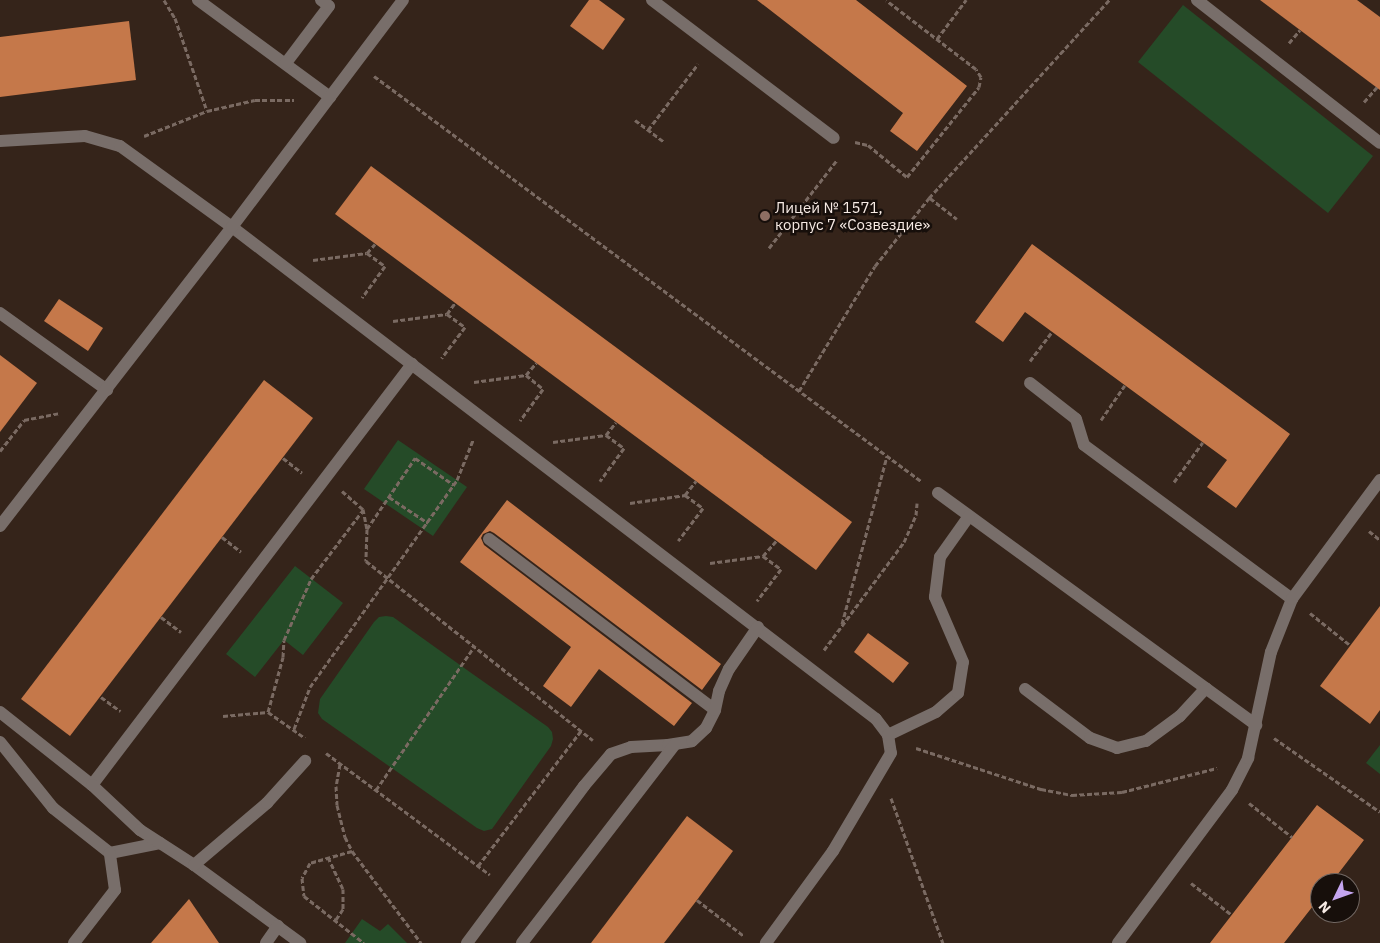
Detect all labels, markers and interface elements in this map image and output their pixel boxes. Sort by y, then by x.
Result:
place label: Лицей № 1571, корпус 7 «Созвездие» [775,198,930,233]
marker: Лицей № 1571, корпус 7 «Созвездие» [759,210,771,222]
north arrow [1310,873,1360,923]
text: N [1315,898,1335,917]

